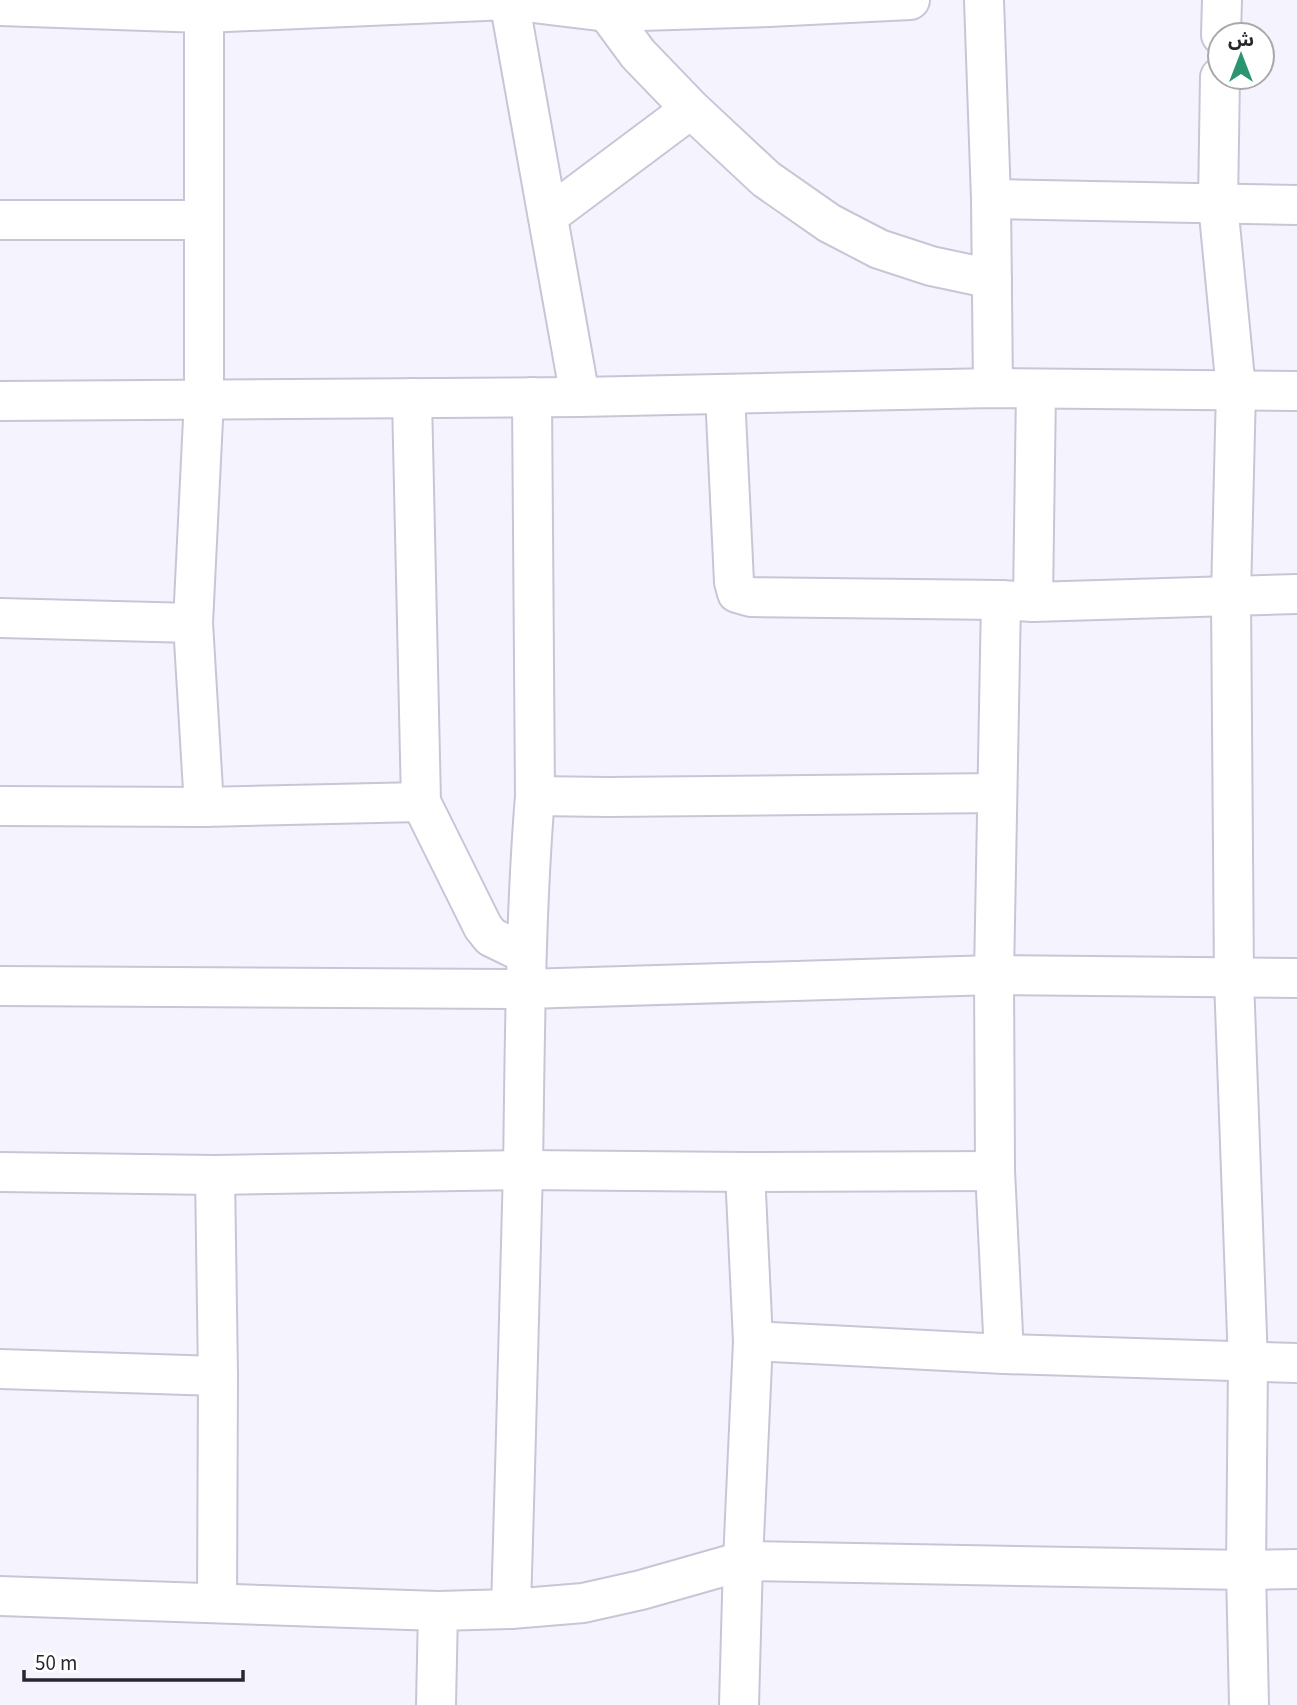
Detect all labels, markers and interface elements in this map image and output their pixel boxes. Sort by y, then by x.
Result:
north arrow [1206,21,1276,91]
text: ش [1228,27,1254,54]
scale bar [24,1638,243,1682]
text: 50 m [35,1648,77,1678]

